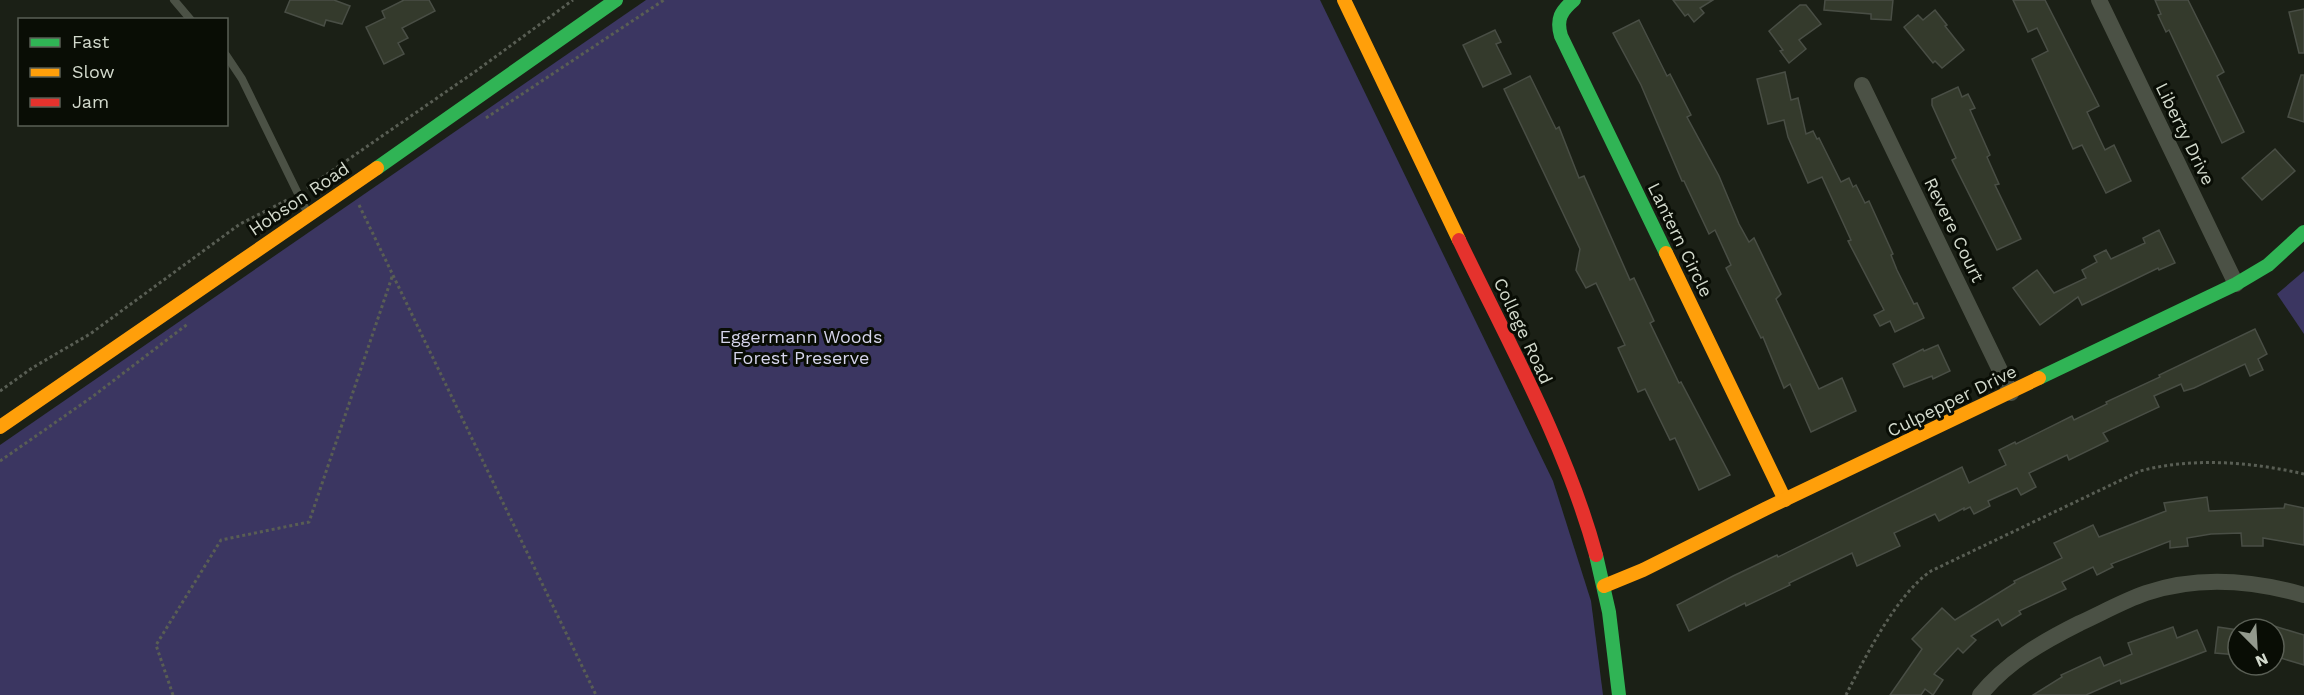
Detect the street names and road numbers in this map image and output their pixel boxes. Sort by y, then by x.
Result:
street label: Liberty Drive [2152,79,2219,188]
street label: Hobson Road [244,157,353,240]
street label: Revere Court [1920,174,1989,286]
street label: Lantern Circle [1644,179,1717,300]
street label: College Road [1490,274,1557,387]
street label: Culpepper Drive [1884,360,2020,441]

